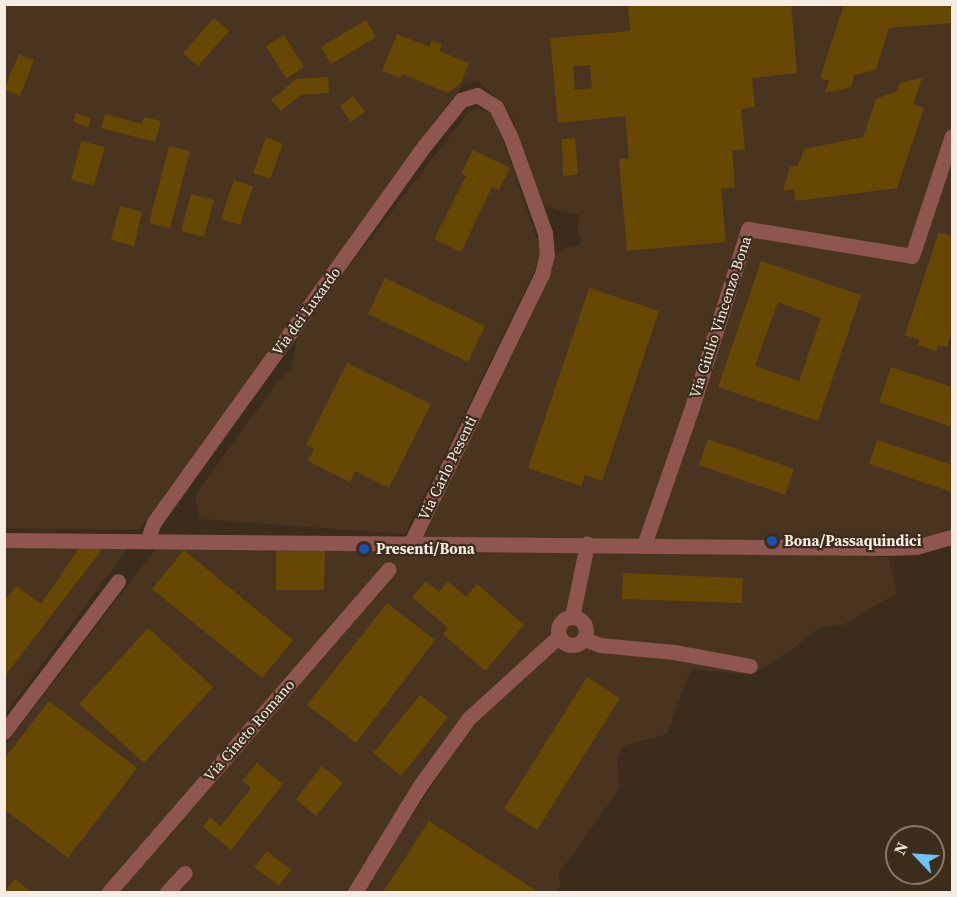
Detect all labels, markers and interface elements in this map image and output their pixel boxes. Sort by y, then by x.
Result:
street label: Via Giulio Vincenzo Bona [685,234,755,400]
street label: Via dei Luxardo [268,263,344,359]
street label: Via Carlo Pesenti [414,413,480,523]
place label: Bona/Passaquindici [784,532,922,550]
marker: Bona/Passaquindici [765,534,779,548]
place label: Presenti/Bona [376,540,475,558]
marker: Presenti/Bona [357,542,371,556]
street label: Via Cineto Romano [200,675,298,785]
north arrow [885,825,945,885]
text: N [888,838,913,858]

